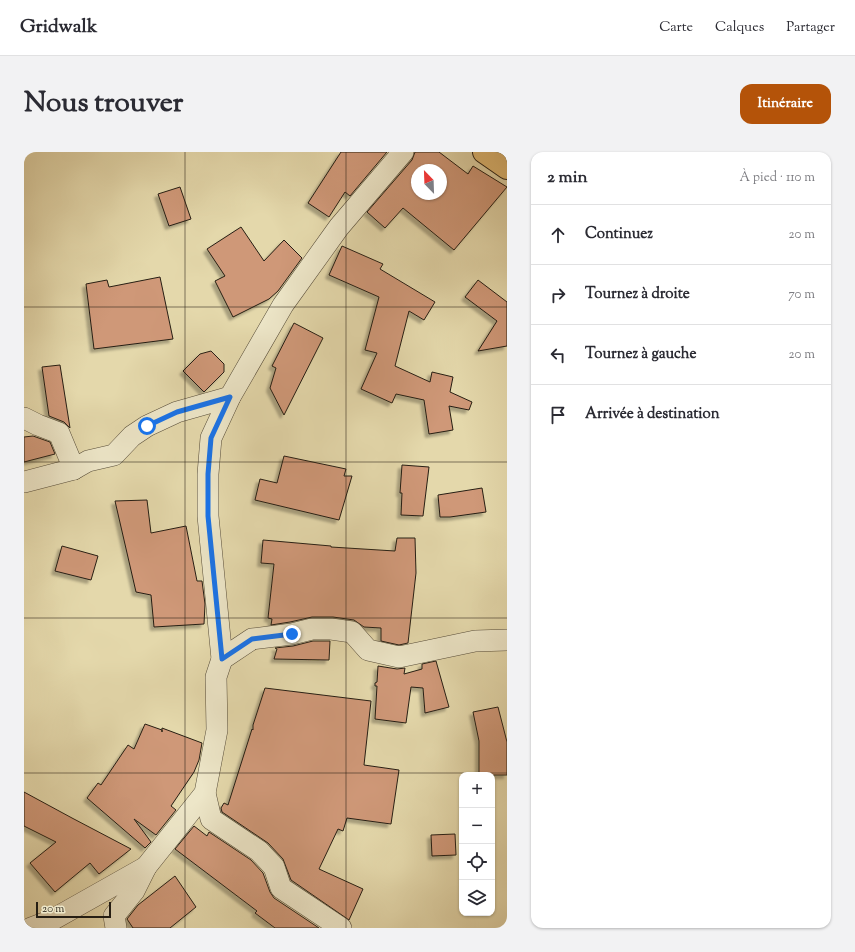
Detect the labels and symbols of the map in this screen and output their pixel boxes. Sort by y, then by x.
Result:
north arrow [411,164,447,200]
route start [138,417,156,435]
route end [283,625,301,643]
scale bar [36,900,111,919]

